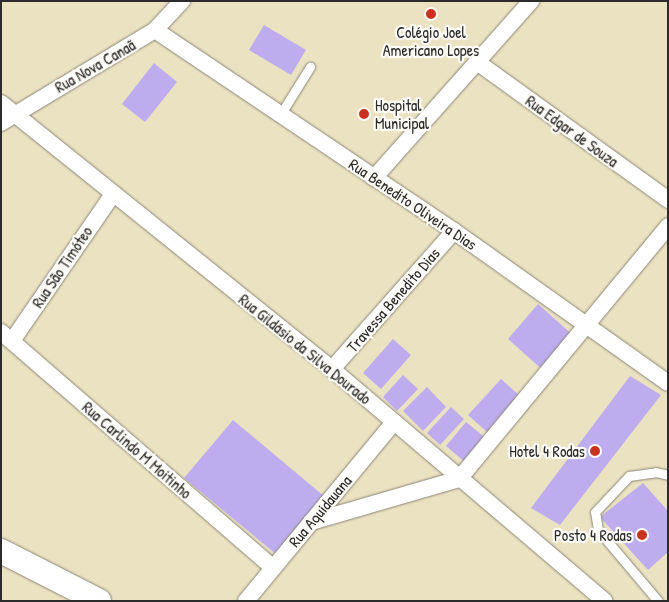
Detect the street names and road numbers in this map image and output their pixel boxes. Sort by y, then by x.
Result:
street label: Rua Nova Canaã [51,35,139,97]
street label: Rua Edgar de Souza [522,91,622,171]
street label: Rua Benedito Oliveira Dias [345,154,481,254]
street label: Rua São Timóteo [28,223,96,311]
street label: Travessa Benedito Dias [342,244,444,356]
street label: Rua Gildásio da Silva Dourado [235,290,375,408]
street label: Rua Carlindo M Moitinho [78,397,196,503]
street label: Rua Aquidauana [285,471,355,551]

